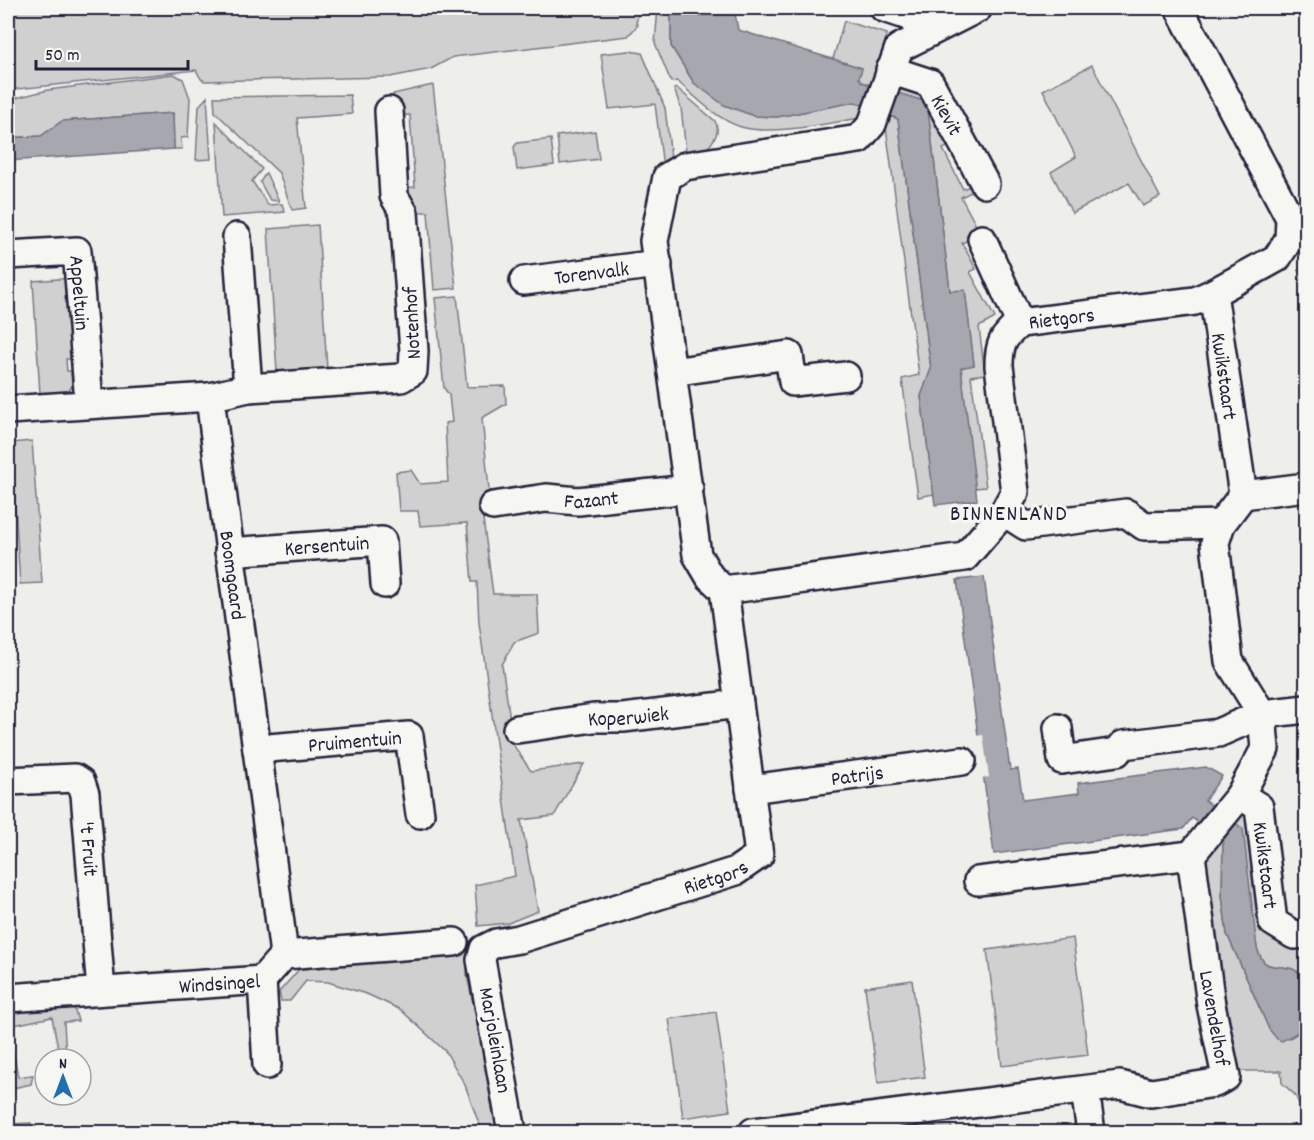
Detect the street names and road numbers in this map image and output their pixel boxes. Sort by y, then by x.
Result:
street label: Kievit [921,90,968,142]
street label: Appeltuin [59,254,95,332]
street label: Torenvalk [553,256,631,295]
street label: Notenhof [397,285,431,360]
street label: Rietgors [1027,302,1097,340]
street label: Kwikstaart [1201,331,1243,422]
street label: Fazant [562,485,620,519]
street label: Boomgaard [209,529,251,622]
street label: Kersentuin [284,530,370,566]
street label: Koperwiek [586,701,671,737]
street label: Pruimentuin [307,725,403,763]
street label: Patrijs [829,759,886,796]
street label: Kwikstaart [1243,820,1283,911]
street label: 't Fruit [69,821,104,878]
street label: Rietgors [680,854,756,904]
street label: Windsingel [178,968,261,1004]
street label: Lavendelhof [1189,968,1235,1069]
street label: Marjoleinlaan [469,985,517,1096]

